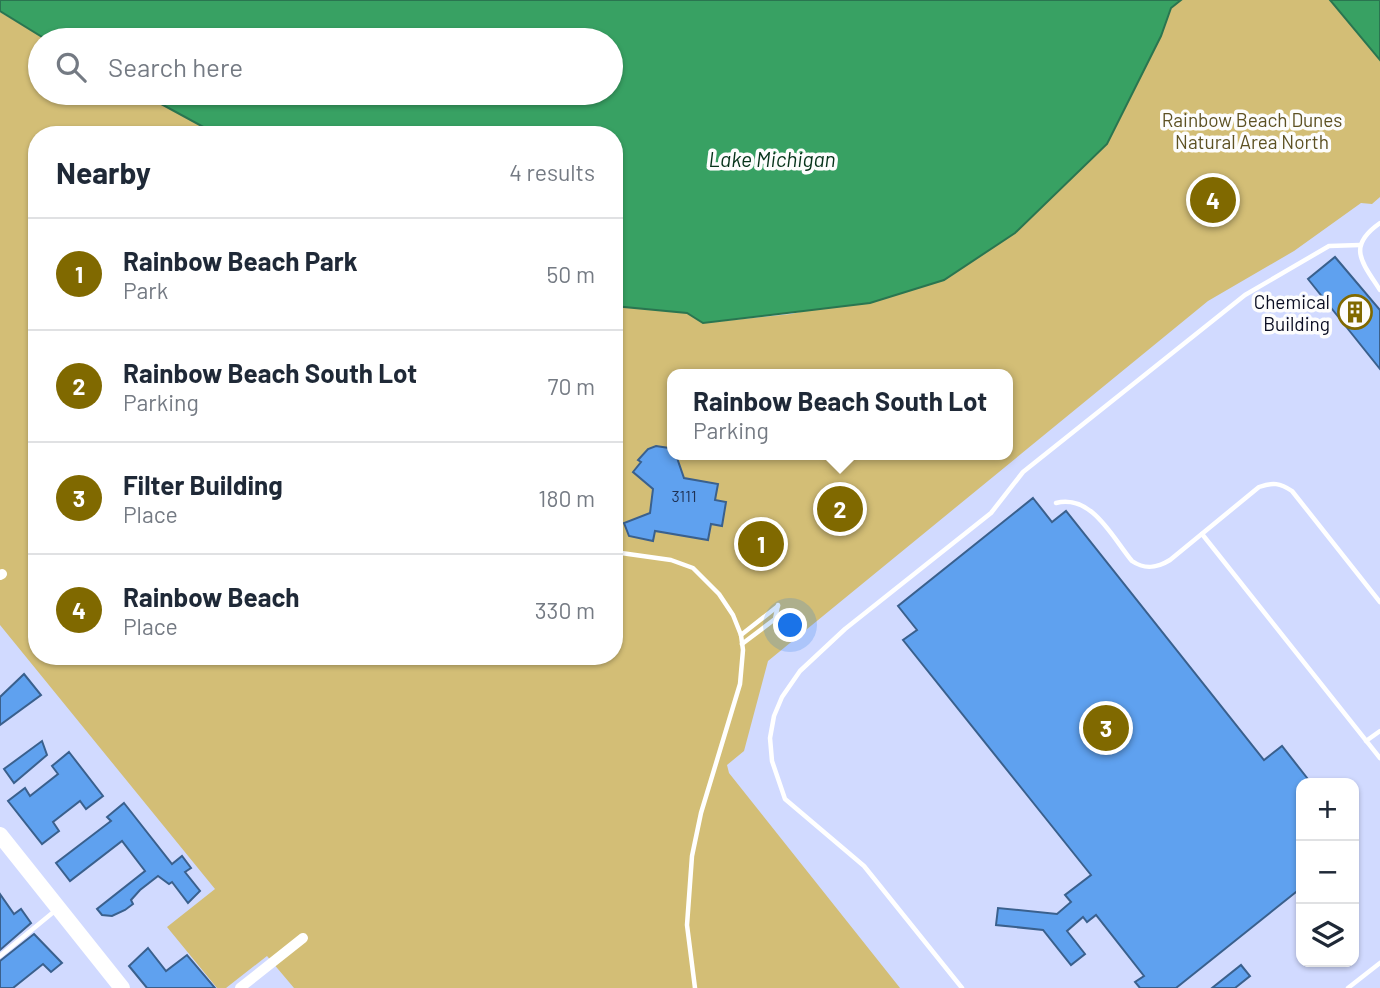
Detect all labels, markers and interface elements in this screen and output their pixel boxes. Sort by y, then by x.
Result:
search box [28,28,623,105]
icon: search [52,48,90,86]
text: Search here [108,51,243,82]
park label: Rainbow Beach Dunes Natural Area North [1162,108,1342,153]
water label: Lake Michigan [709,146,836,171]
text: Nearby [56,154,151,190]
text: 4 results [509,158,595,186]
pin: 4 [1190,174,1236,226]
text: Rainbow Beach Park [123,245,358,276]
text: 1 [75,260,83,288]
text: 50 m [547,260,595,288]
text: Park [123,276,168,304]
place label: Chemical Building [1254,290,1330,335]
building icon: Chemical Building [1336,293,1374,331]
text: Rainbow Beach South Lot [123,357,417,388]
popup [667,369,1013,460]
text: 2 [73,372,85,400]
text: 70 m [548,372,595,400]
text: Rainbow Beach South Lot [693,385,987,416]
text: Parking [123,388,199,416]
text: Parking [693,416,769,444]
text: Filter Building [123,469,283,500]
pin: 2 [817,483,863,535]
text: 3 [73,484,85,512]
text: 180 m [538,484,595,512]
house number: 3111 [671,486,697,505]
text: Place [123,500,178,528]
pin: 1 [738,518,784,570]
text: Rainbow Beach [123,581,300,612]
text: 4 [72,596,86,624]
text: 330 m [535,596,595,624]
your location [773,608,807,642]
text: Place [123,612,178,640]
pin: 3 [1083,702,1129,754]
map controls [1296,778,1359,967]
button: + [1296,778,1359,841]
button: − [1296,841,1359,904]
button: layers [1296,904,1359,967]

